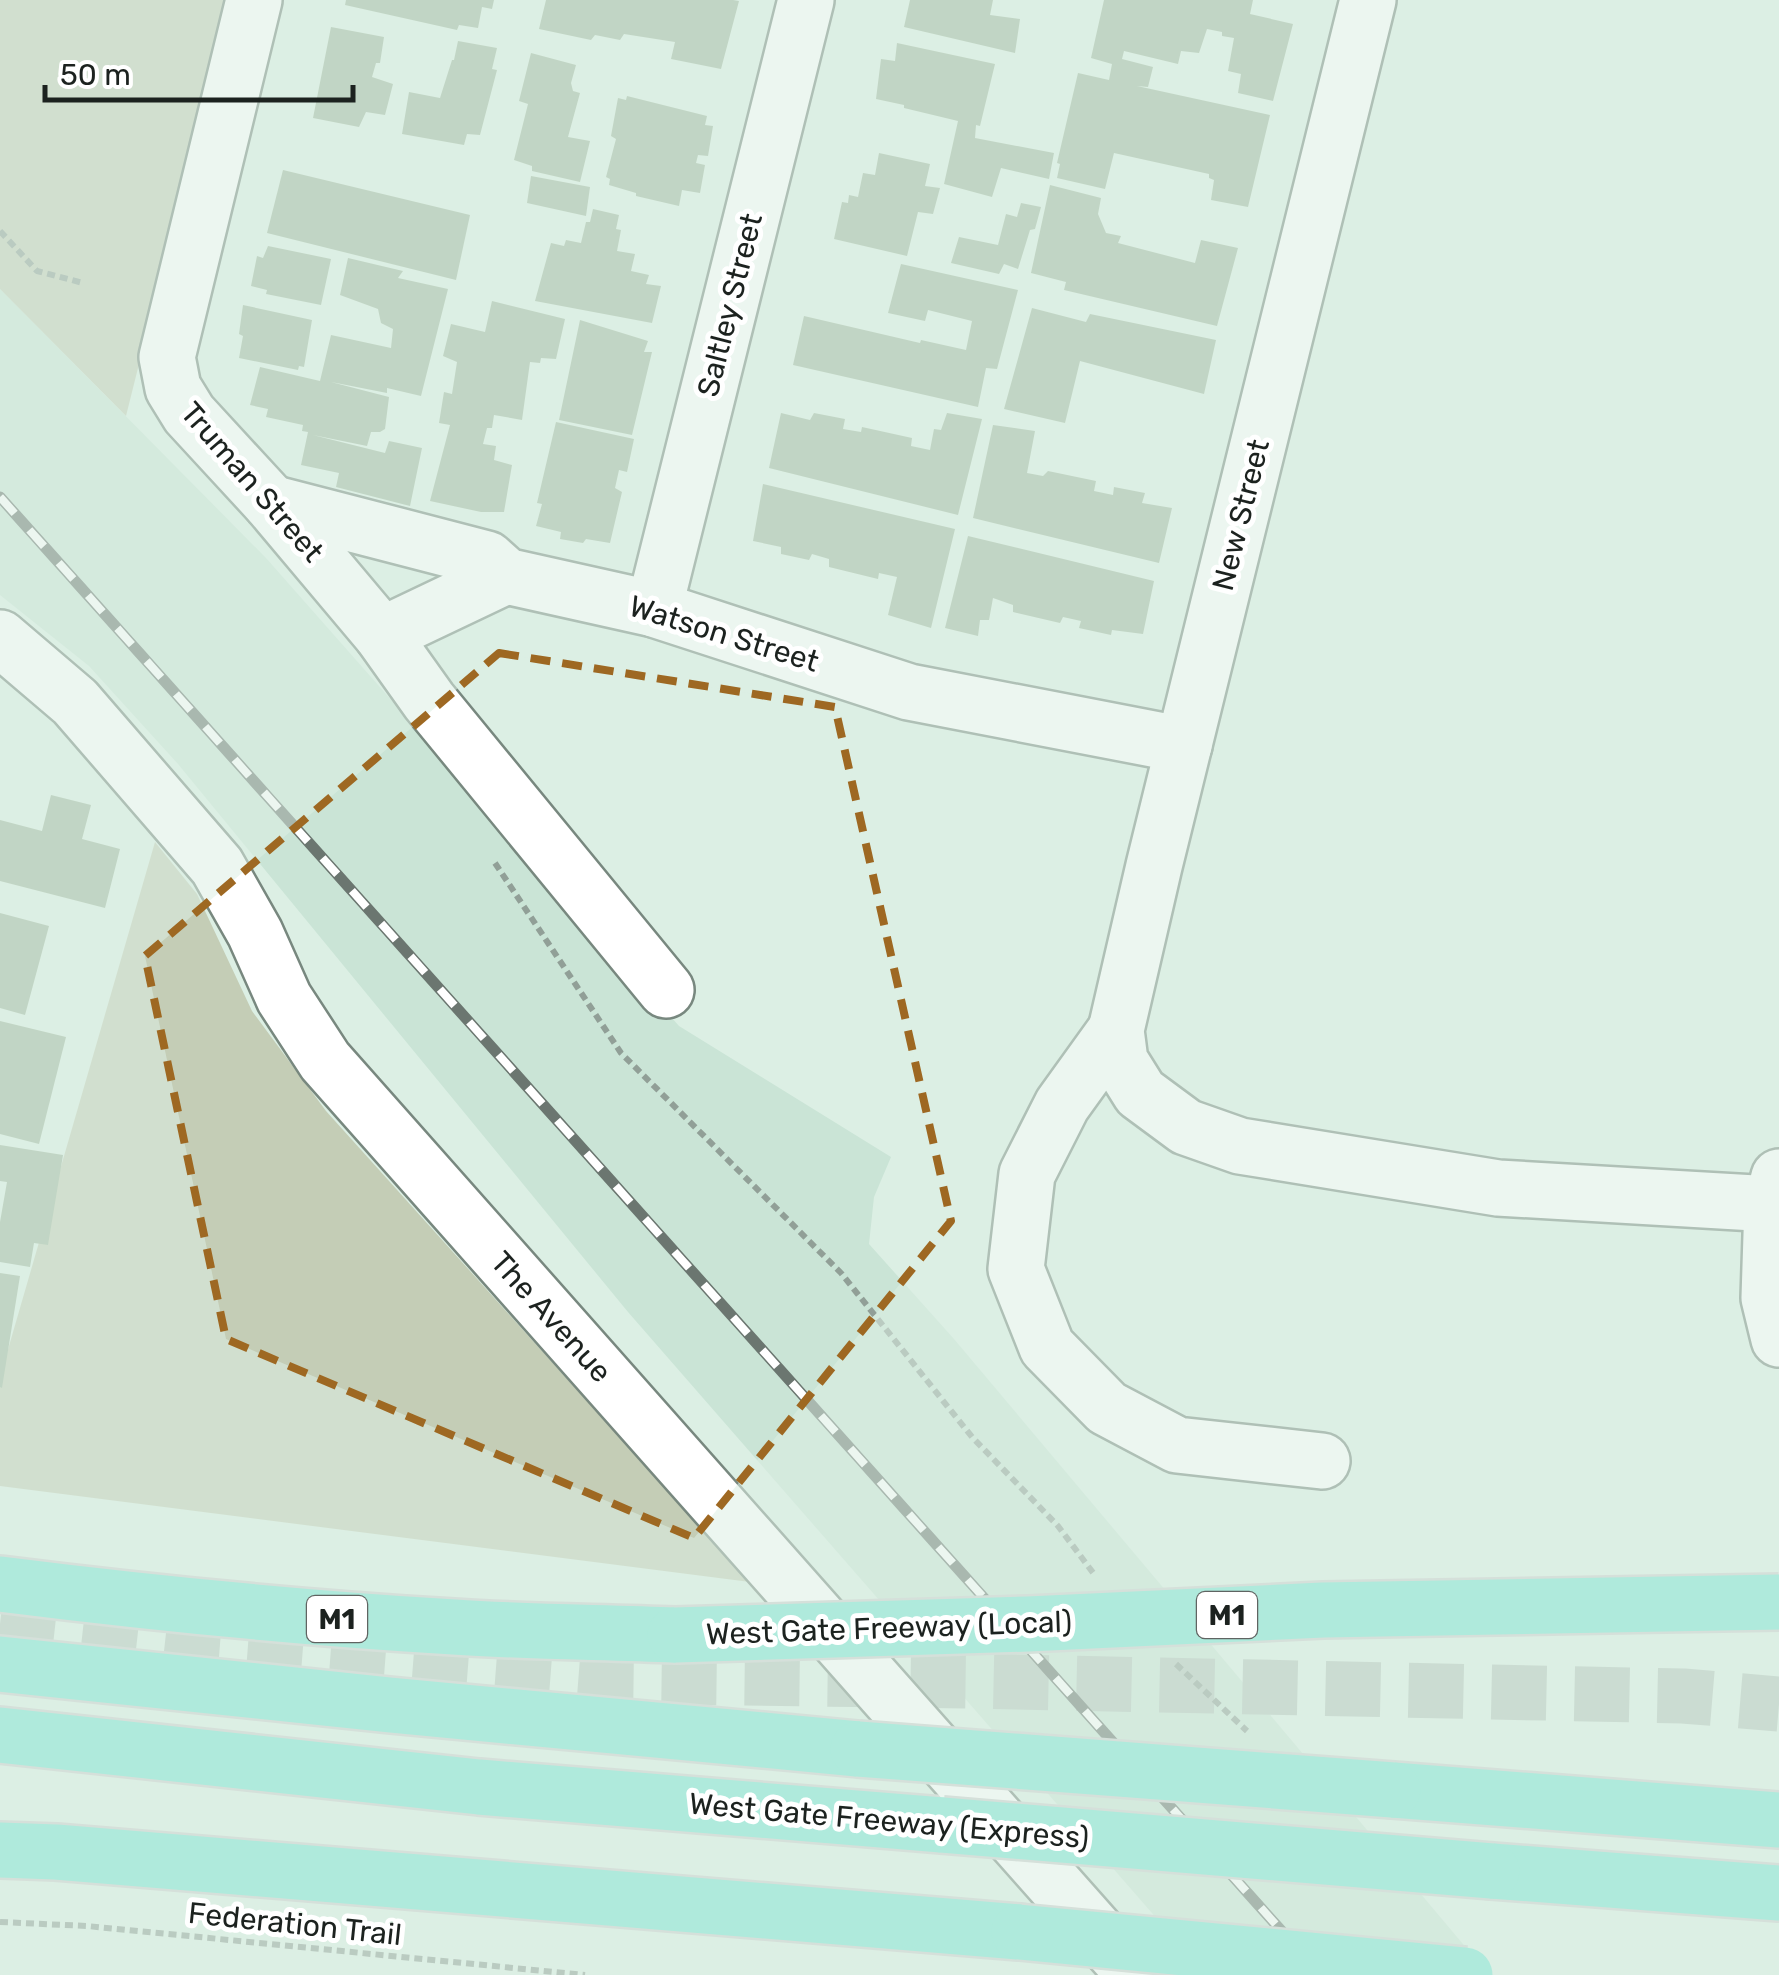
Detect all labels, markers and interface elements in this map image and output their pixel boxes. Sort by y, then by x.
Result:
scale bar [45,40,352,102]
text: 50 m [60,57,131,93]
street label: Saltley Street [690,209,770,400]
street label: Truman Street [173,395,331,569]
street label: New Street [1205,435,1277,594]
street label: Watson Street [625,588,823,680]
street label: The Avenue [483,1244,619,1390]
road number: M1 [1197,1592,1257,1638]
road number: M1 [307,1596,367,1642]
street label: West Gate Freeway (Local) [705,1604,1073,1652]
street label: West Gate Freeway (Express) [687,1786,1091,1856]
street label: Federation Trail [187,1895,403,1953]

